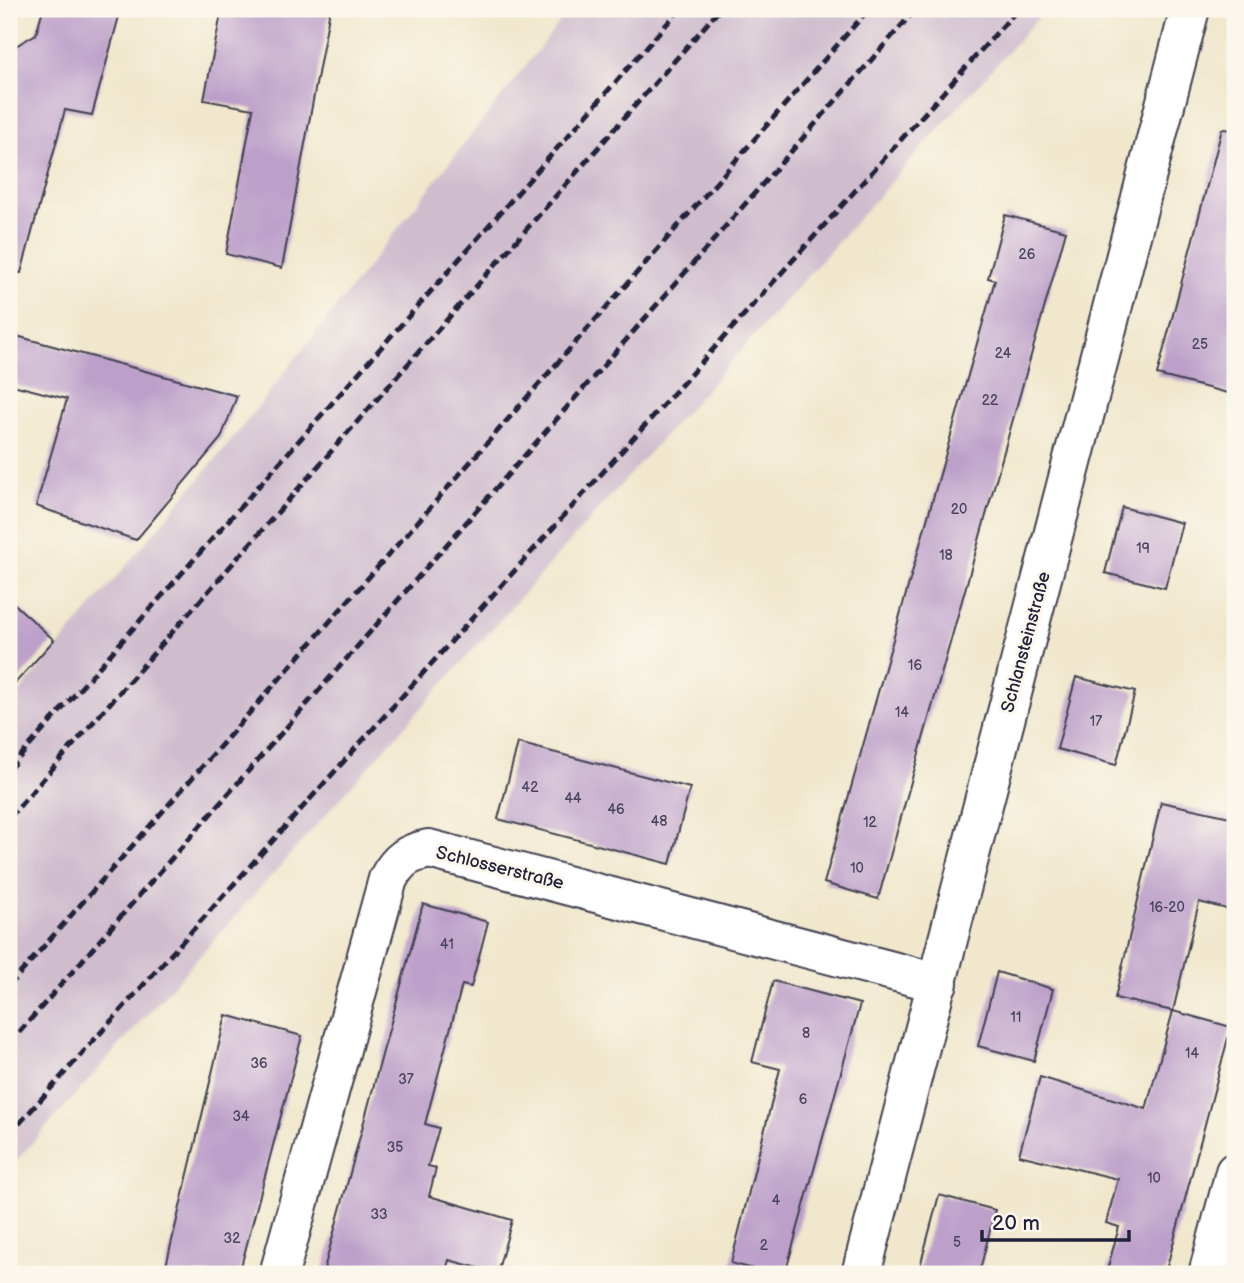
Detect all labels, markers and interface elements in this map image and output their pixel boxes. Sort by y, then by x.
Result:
house number: 26 [1019,246,1036,263]
house number: 25 [1192,336,1208,353]
house number: 24 [995,345,1012,362]
house number: 22 [982,392,999,409]
house number: 20 [951,501,967,518]
house number: 19 [1136,540,1150,557]
house number: 18 [939,547,953,564]
street label: Schlansteinstraße [997,569,1055,715]
house number: 16 [908,657,922,674]
house number: 14 [895,704,909,721]
house number: 17 [1090,713,1102,730]
house number: 42 [522,779,539,796]
house number: 44 [564,790,582,807]
house number: 46 [607,801,625,818]
house number: 48 [651,813,667,830]
house number: 12 [863,814,878,831]
street label: Schlosserstraße [434,842,566,894]
house number: 10 [850,860,864,877]
house number: 16-20 [1149,899,1185,916]
house number: 41 [440,936,454,953]
house number: 11 [1011,1009,1021,1026]
house number: 8 [802,1025,810,1042]
house number: 14 [1185,1045,1199,1062]
house number: 36 [250,1055,268,1072]
house number: 37 [398,1071,414,1088]
house number: 6 [799,1091,808,1108]
house number: 34 [232,1108,250,1125]
house number: 35 [387,1139,403,1156]
house number: 10 [1147,1170,1161,1187]
house number: 4 [772,1192,781,1209]
scale bar [982,1199,1128,1243]
house number: 33 [370,1206,388,1223]
text: 20 m [992,1211,1040,1236]
house number: 32 [224,1230,241,1247]
house number: 5 [953,1234,961,1251]
house number: 2 [760,1237,769,1254]

